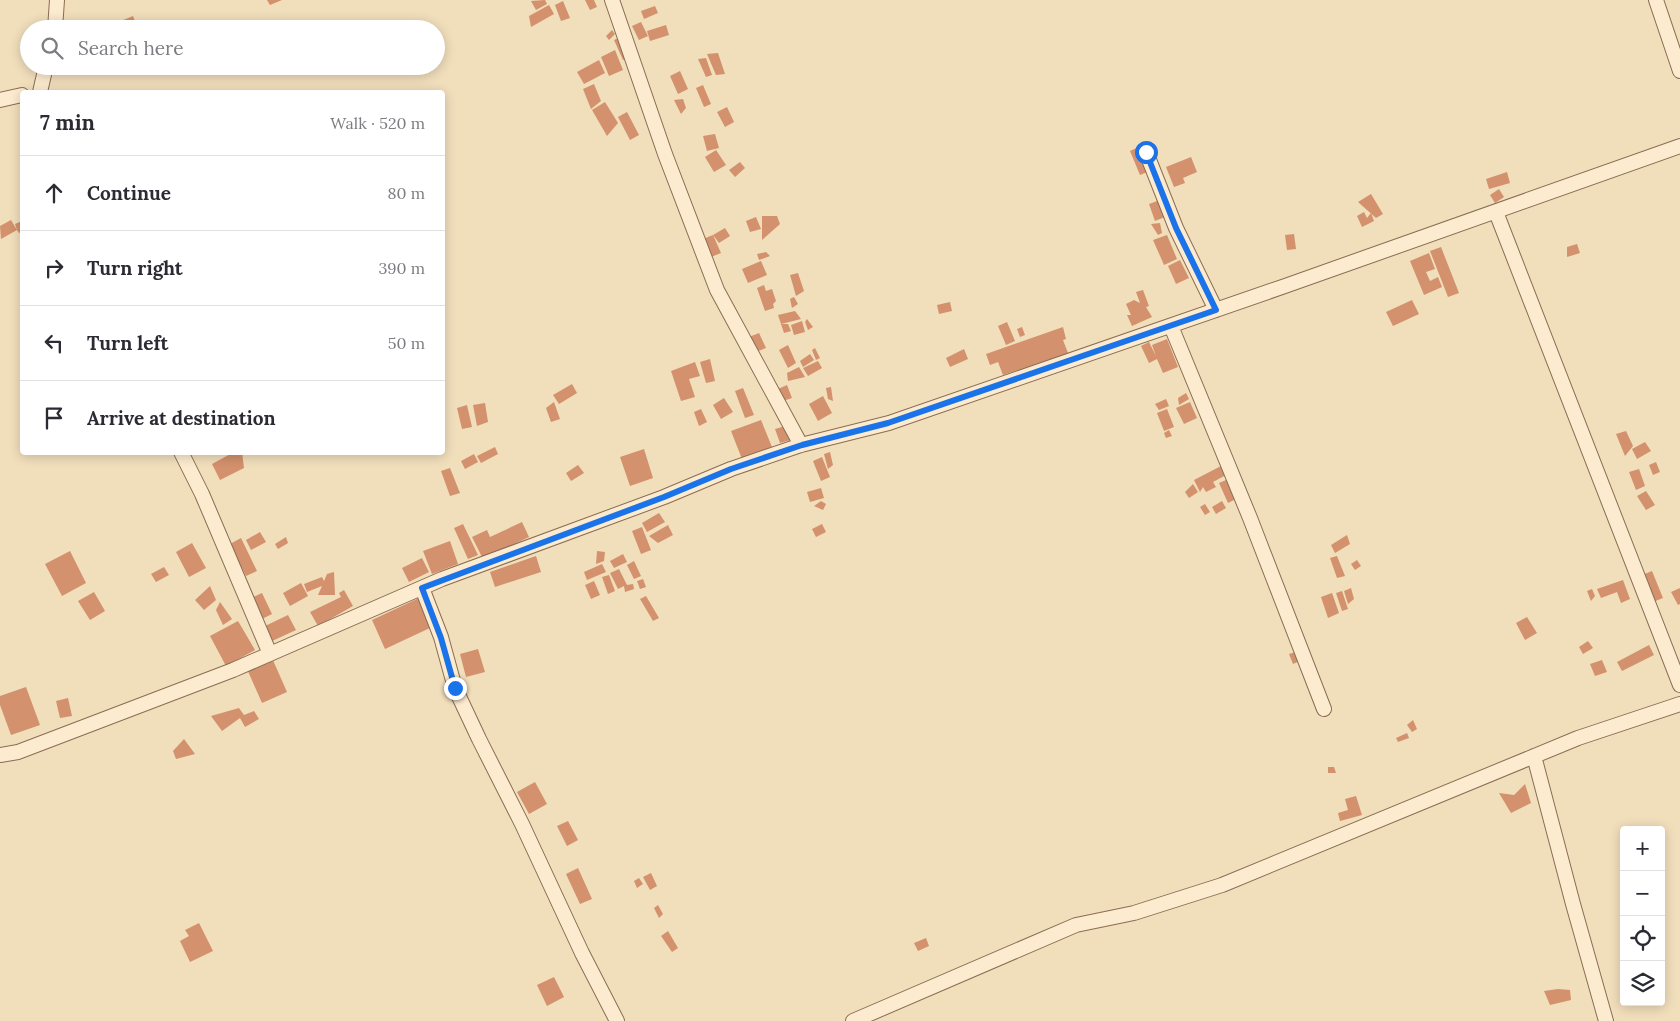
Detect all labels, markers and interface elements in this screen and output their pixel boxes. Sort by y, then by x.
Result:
search box [20,20,445,75]
icon: search [38,34,66,62]
text: Search here [78,36,184,60]
text: 7 min [40,109,95,136]
text: Walk · 520 m [330,113,425,133]
route start [1135,141,1158,164]
icon: ahead [40,179,68,207]
text: Continue [87,181,171,205]
text: 80 m [388,183,425,203]
icon: right [40,254,68,282]
text: Turn right [87,256,183,280]
text: 390 m [378,258,425,278]
icon: left [40,329,68,357]
text: Turn left [87,331,168,355]
text: 50 m [388,333,425,353]
icon: arrive [40,404,68,432]
text: Arrive at destination [87,406,276,430]
route end [444,677,467,700]
map controls [1620,826,1665,1006]
button: + [1620,826,1665,871]
button: − [1620,871,1665,916]
button: locate [1620,916,1665,961]
button: layers [1620,961,1665,1006]

